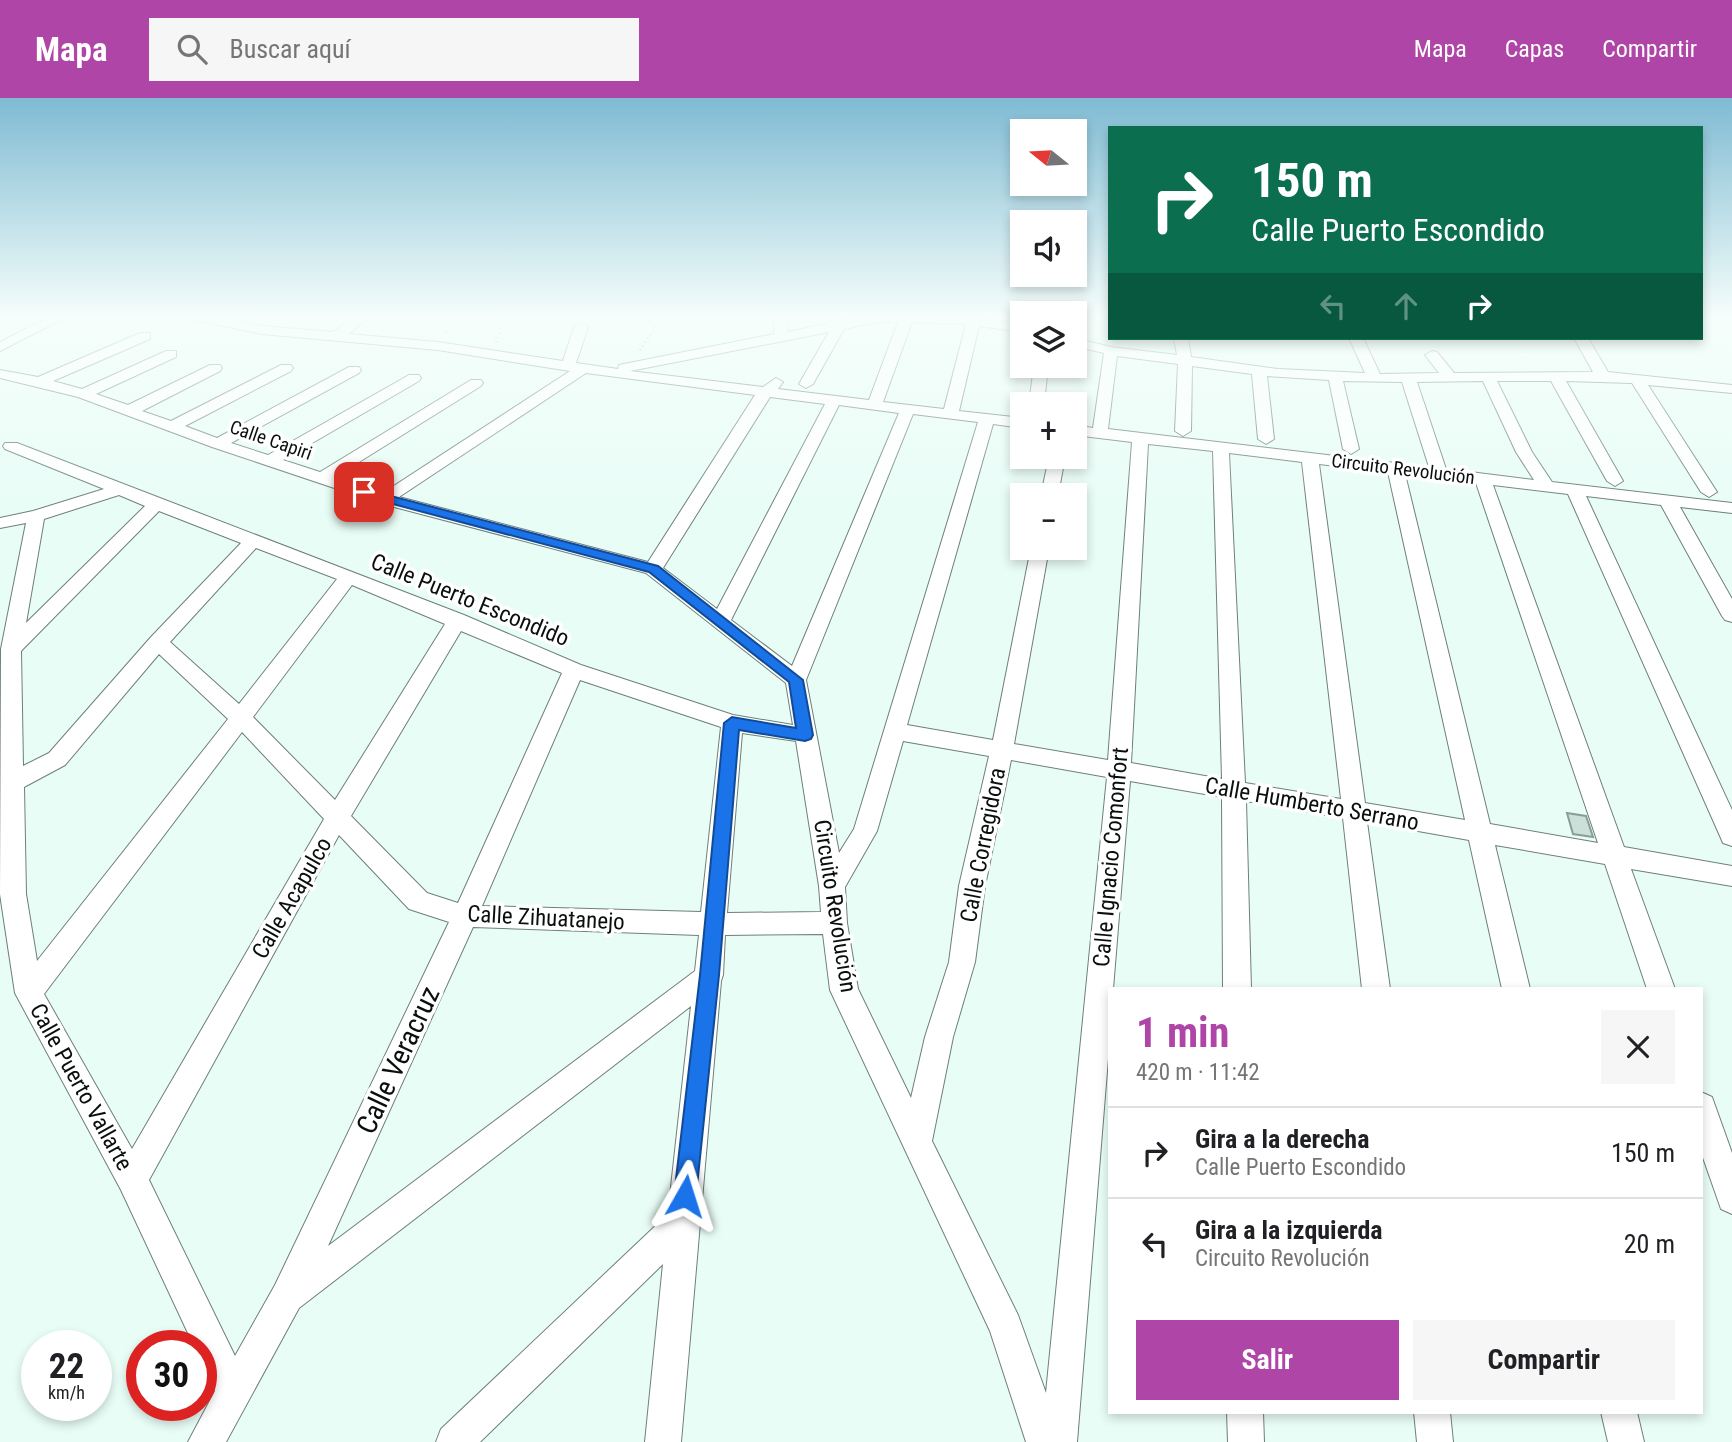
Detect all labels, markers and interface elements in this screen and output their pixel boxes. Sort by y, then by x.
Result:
search box [149,18,639,81]
text: Mapa [35,30,107,69]
icon: search [173,30,211,68]
text: Buscar aquí [229,34,351,64]
text: Mapa [1414,35,1467,63]
text: Capas [1505,35,1564,63]
text: Compartir [1602,35,1697,63]
north arrow [1010,119,1087,196]
map controls [1010,119,1087,560]
text: 150 m [1251,152,1373,209]
icon: right [1136,154,1227,245]
button: sound [1010,210,1087,287]
text: Calle Puerto Escondido [1251,211,1545,249]
icon: left [1314,287,1352,325]
icon: ahead [1387,287,1425,325]
icon: right [1460,287,1498,325]
button: layers [1010,301,1087,378]
button: + [1010,392,1087,469]
street label: Calle Capiri [227,415,315,465]
street label: Circuito Revolución [1330,449,1476,489]
pin [334,462,394,522]
icon: arrive [345,473,383,511]
button: − [1010,483,1087,560]
street label: Calle Puerto Escondido [367,548,573,652]
street label: Calle Ignacio Comonfort [1088,746,1134,968]
street label: Calle Corregidora [955,765,1011,925]
street label: Calle Humberto Serrano [1203,772,1421,836]
street label: Circuito Revolución [808,818,862,994]
street label: Calle Acapulco [246,833,338,963]
street label: Calle Zihuatanejo [467,900,625,936]
street label: Calle Veracruz [350,981,446,1139]
street label: Calle Puerto Vallarte [24,999,138,1175]
text: 1 min [1136,1008,1229,1057]
button: close [1601,1010,1675,1084]
text: 420 m · 11:42 [1136,1059,1260,1086]
text: Gira a la derecha [1195,1124,1369,1154]
icon: right [1136,1134,1174,1172]
text: 150 m [1611,1138,1675,1168]
text: Calle Puerto Escondido [1195,1154,1406,1181]
position arrow [648,1159,722,1233]
text: Gira a la izquierda [1195,1215,1383,1245]
icon: left [1136,1225,1174,1263]
text: 20 m [1624,1229,1675,1259]
text: Circuito Revolución [1195,1245,1370,1272]
button: Salir [1136,1320,1399,1400]
button: Compartir [1413,1320,1675,1400]
speed limit sign: 30 [126,1330,217,1421]
text: 22 [49,1346,84,1387]
text: km/h [48,1382,85,1403]

